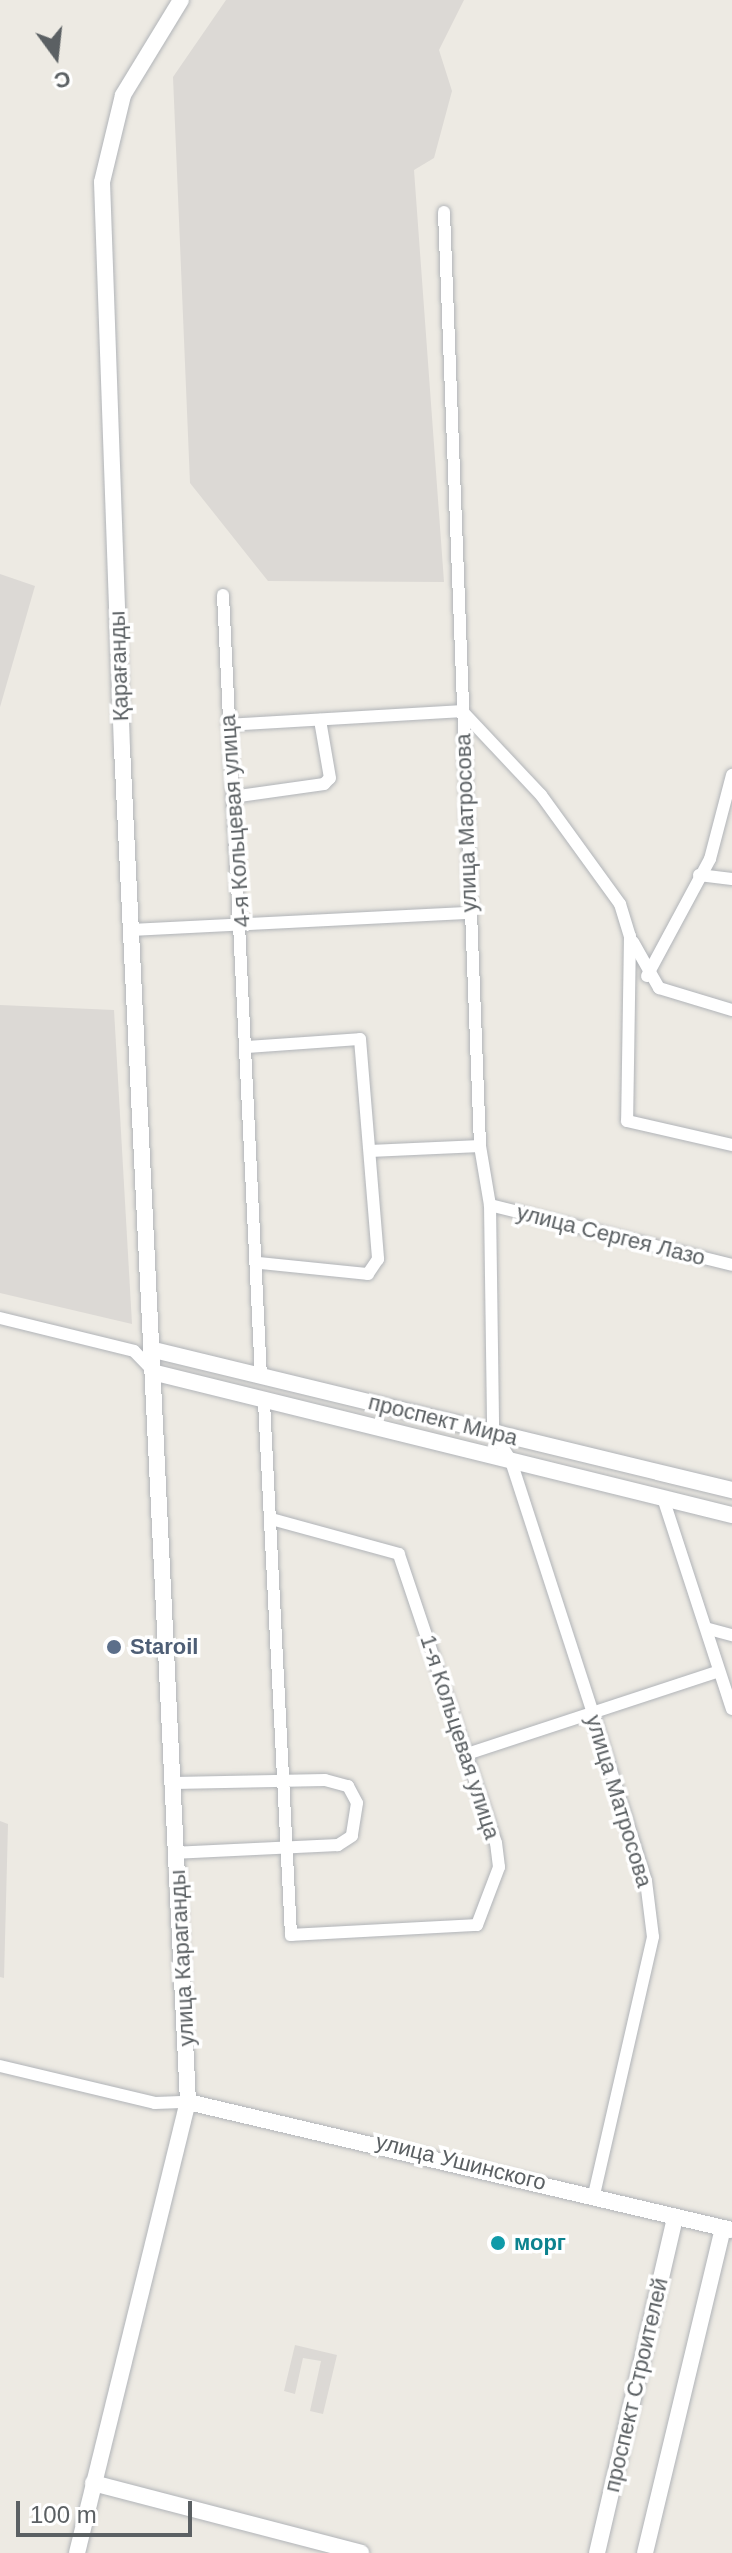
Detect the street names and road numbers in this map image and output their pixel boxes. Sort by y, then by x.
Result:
street label: Қарағанды [104,610,134,722]
street label: 4-я Кольцевая улица [214,714,256,928]
street label: улица Матросова [450,733,482,913]
street label: улица Сергея Лазо [514,1199,708,1271]
street label: проспект Мира [366,1389,520,1451]
street label: 1-я Кольцевая улица [415,1632,505,1842]
street label: улица Матросова [580,1712,658,1890]
street label: улица Караганды [164,1869,200,2047]
street label: улица Ушинского [373,2128,549,2196]
street label: проспект Строителей [599,2275,673,2495]

